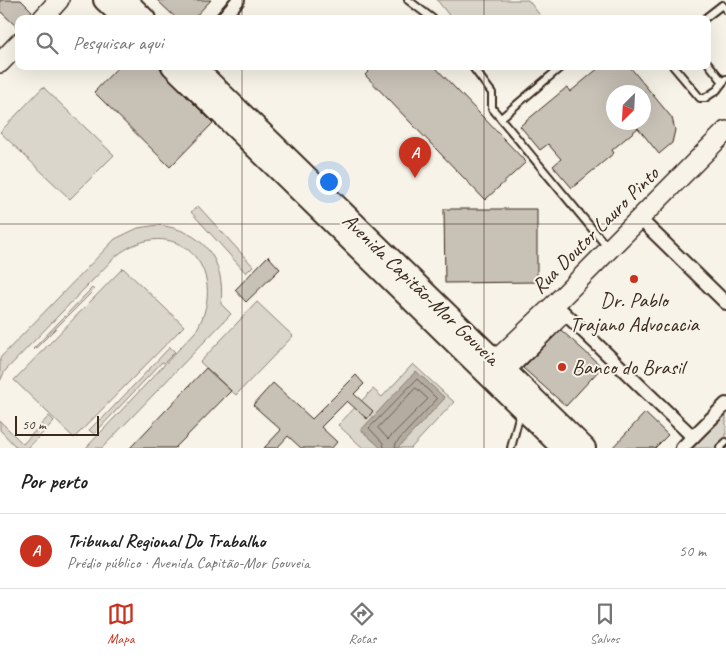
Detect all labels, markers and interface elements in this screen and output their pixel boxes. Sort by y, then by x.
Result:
search box [15,15,711,70]
icon: search [33,29,61,57]
text: Pesquisar aqui [73,31,163,55]
north arrow [606,85,651,130]
pin: A [399,137,431,178]
street label: Rua Doutor Lauro Pinto [526,160,665,299]
your location [316,169,342,195]
street label: Avenida Capitão-Mor Gouveia [337,207,507,372]
marker: Dr. Pablo Trajano Advocacia [628,273,640,285]
place label: Dr. Pablo Trajano Advocacia [569,287,700,337]
place label: Banco do Brasil [572,354,688,380]
marker: Banco do Brasil [556,361,568,373]
scale bar [15,413,99,436]
text: 50 m [22,416,46,433]
text: Por perto [20,468,87,494]
text: Tribunal Regional Do Trabalho [67,529,265,553]
text: A [32,541,40,561]
text: 50 m [679,541,706,561]
text: Prédio público · Avenida Capitão-Mor Gouveia [67,553,310,573]
tab: Mapa [107,600,135,647]
tab: Rotas [348,600,376,647]
tab: Salvos [590,600,619,647]

